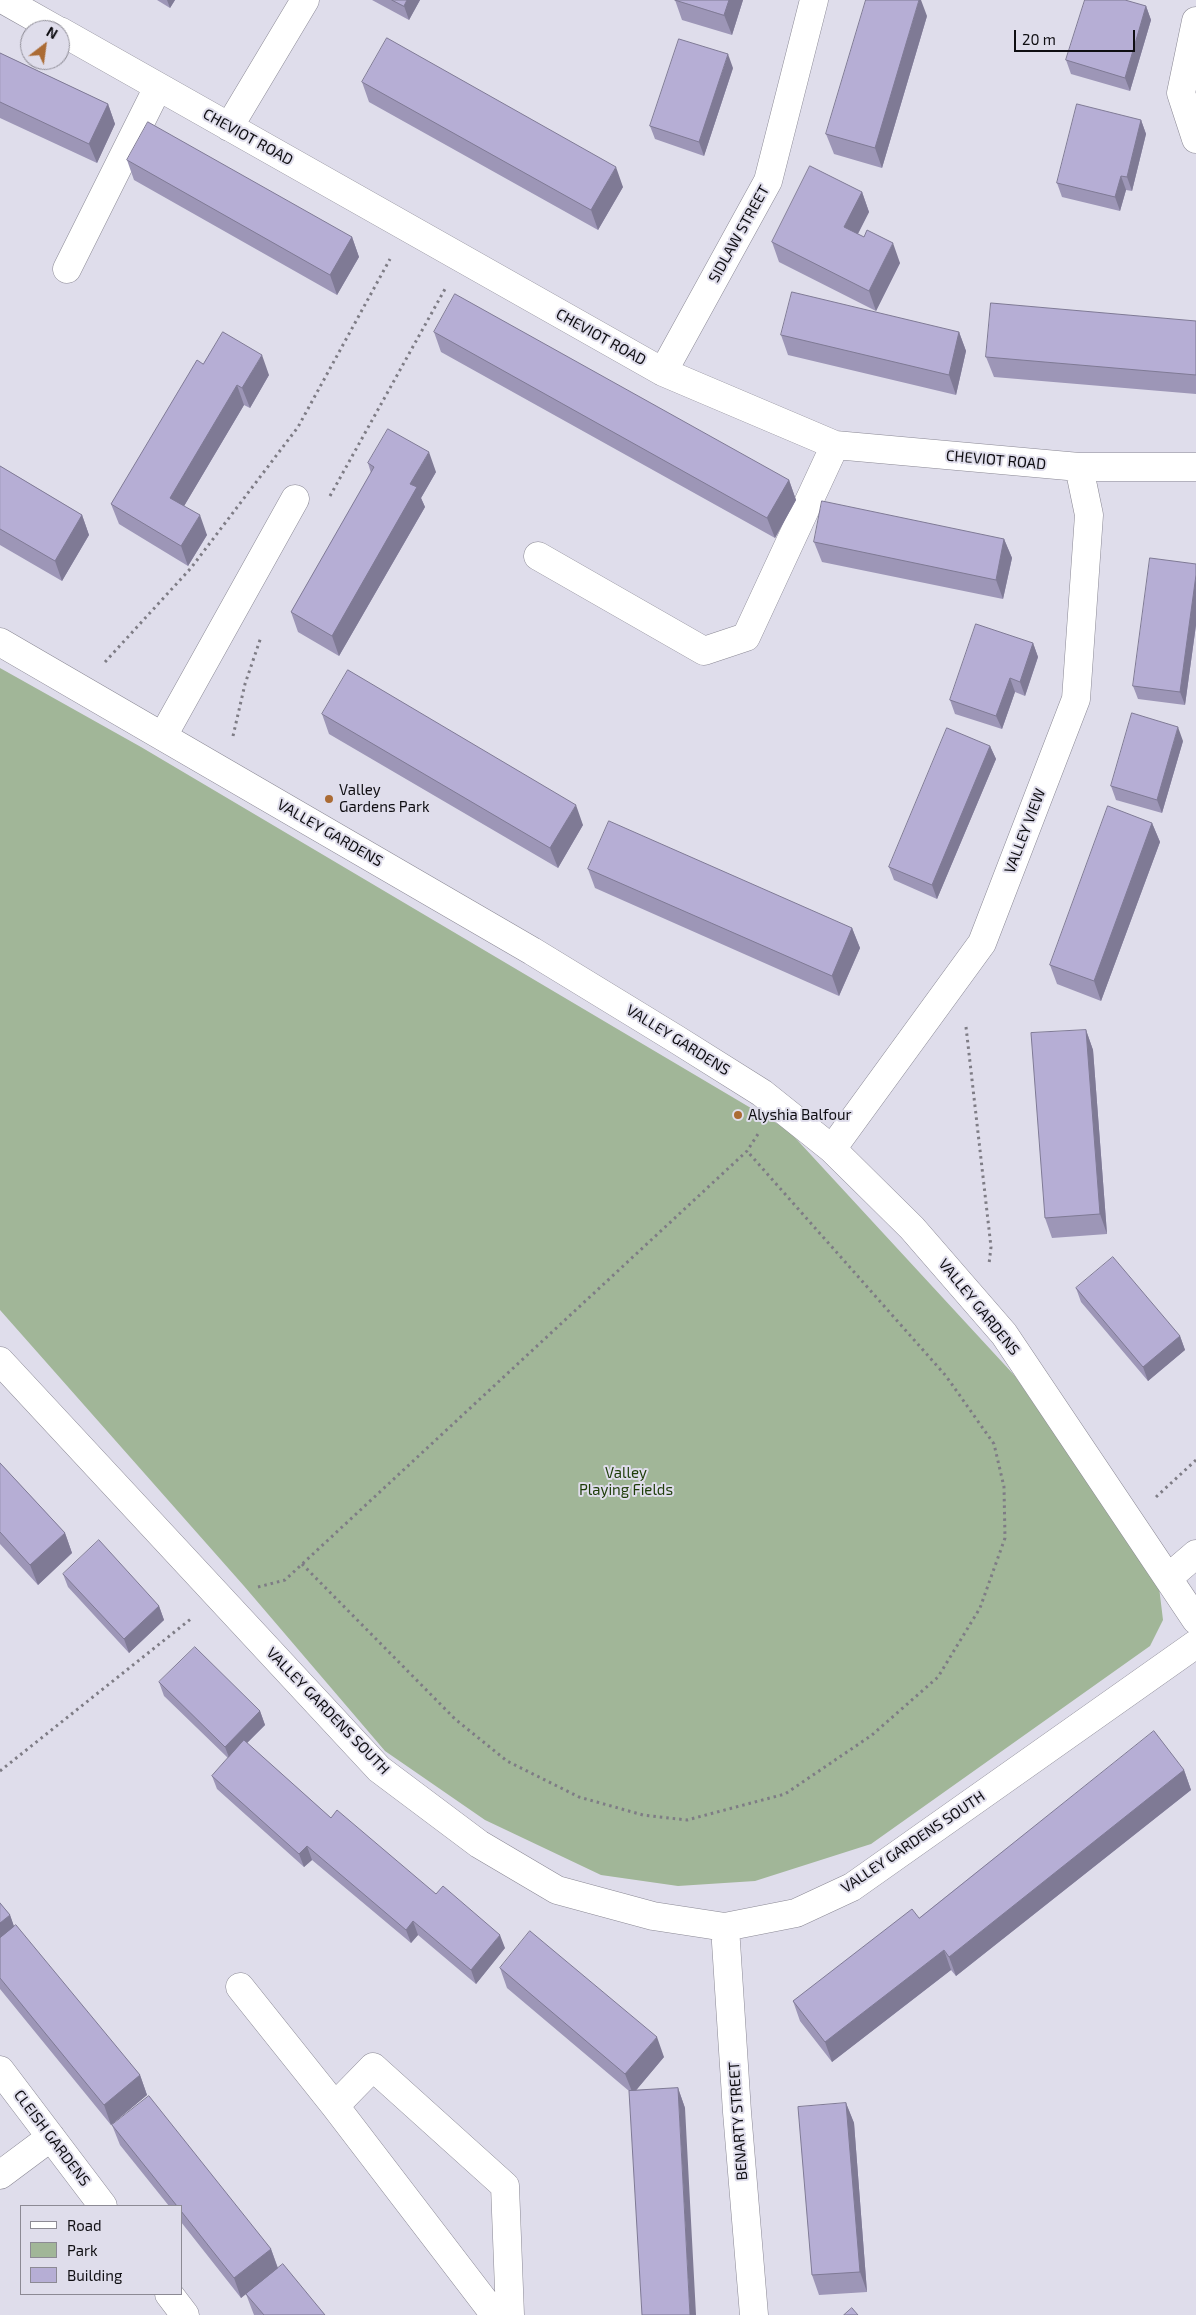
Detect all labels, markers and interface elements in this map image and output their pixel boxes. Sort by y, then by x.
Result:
north arrow [20,20,70,70]
scale bar [1016,20,1137,52]
text: N [44,23,61,42]
text: 20 m [1022,30,1056,48]
street label: CHEVIOT ROAD [200,105,296,169]
street label: SIDLAW STREET [705,182,773,286]
street label: CHEVIOT ROAD [553,305,649,369]
street label: CHEVIOT ROAD [945,447,1047,473]
place label: Valley Gardens Park [339,781,430,816]
street label: VALLEY VIEW [1001,786,1049,876]
marker: Valley Gardens Park [323,793,335,805]
street label: VALLEY GARDENS [274,795,386,871]
street label: VALLEY GARDENS [623,1001,733,1079]
place label: Alyshia Balfour [748,1106,852,1124]
marker: Alyshia Balfour [732,1109,744,1121]
street label: VALLEY GARDENS [935,1255,1023,1359]
park label: Valley Playing Fields [579,1464,673,1499]
street label: VALLEY GARDENS SOUTH [263,1644,393,1778]
street label: VALLEY GARDENS SOUTH [838,1787,988,1897]
street label: BENARTY STREET [725,2061,751,2181]
street label: CLEISH GARDENS [10,2086,94,2190]
legend [20,2205,182,2295]
text: Road [67,2216,102,2234]
text: Park [67,2241,98,2259]
text: Building [67,2266,122,2284]

